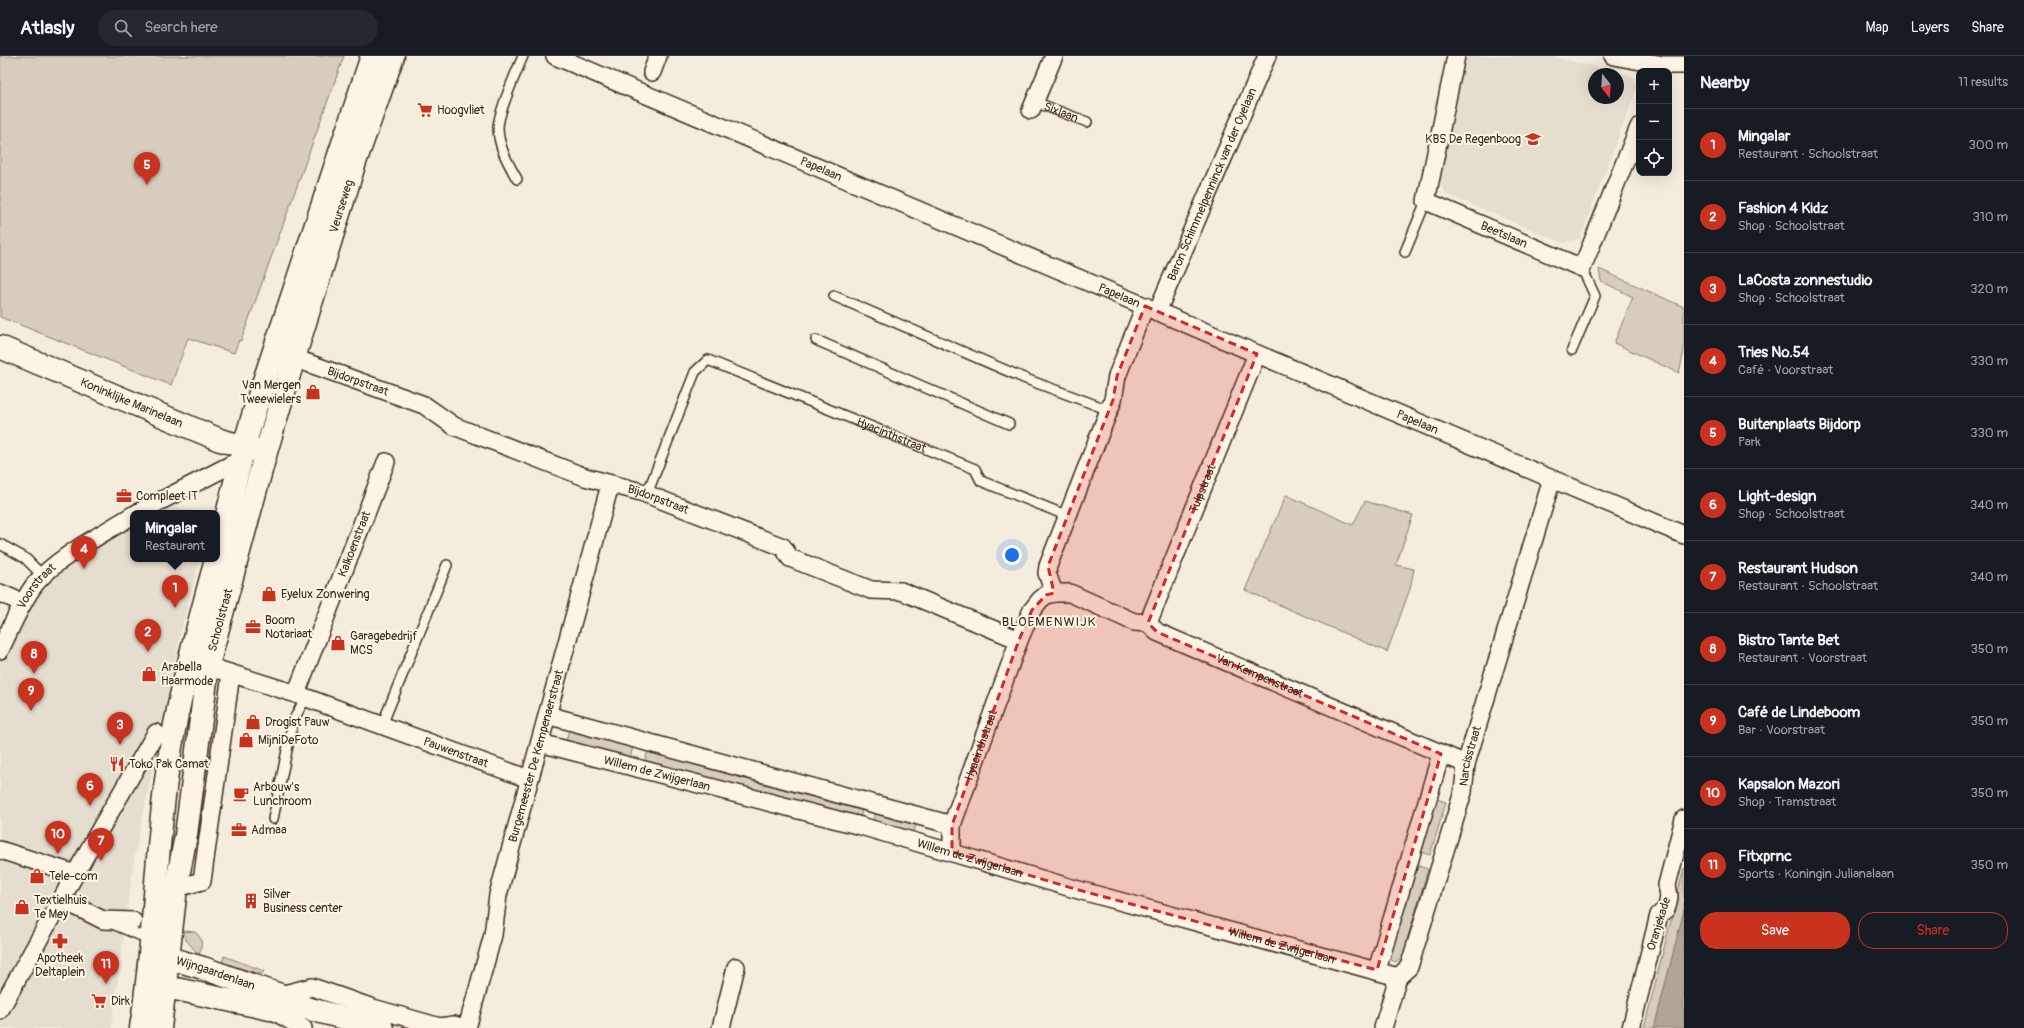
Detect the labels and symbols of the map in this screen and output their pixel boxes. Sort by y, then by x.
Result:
north arrow [1588,68,1624,104]
street label: Baron Schimmelpenninck van der Oyelaan [1164,85,1260,283]
street label: Sixlaan [1042,99,1081,126]
supermarket icon: Hoogvliet [416,101,434,119]
place label: Hoogvliet [437,103,485,118]
school or university icon: KBS De Regenboog [1524,130,1542,148]
place label: KBS De Regenboog [1425,132,1521,147]
pin: 5 [134,152,160,185]
street label: Papelaan [798,153,844,184]
street label: Veurseweg [326,178,357,235]
street label: Beetslaan [1478,218,1530,251]
street label: Papelaan [1096,280,1143,311]
street label: Bijdorpstraat [325,363,391,399]
street label: Koninklijke Marinelaan [78,374,185,431]
place label: Van Mergen Tweewielers [240,378,302,407]
shop icon: Van Mergen Tweewielers [304,383,322,401]
street label: Papelaan [1394,407,1441,438]
street label: Hyacinthstraat [854,414,929,456]
street label: Tulpstraat [1186,462,1219,515]
street label: Bijdorpstraat [626,481,691,517]
office icon: Compleet IT [115,487,133,505]
place label: Compleet IT [136,489,198,504]
street label: Kalkoenstraat [335,509,374,579]
pin: 4 [71,536,97,569]
your location [1002,545,1022,565]
street label: Voorstraat [14,560,59,611]
pin: 1 [162,575,188,608]
shop icon: Eyelux Zonwering [260,585,278,603]
street label: Schoolstraat [205,587,236,653]
place label: Eyelux Zonwering [281,587,370,602]
place label: Boom Notariaat [265,613,312,642]
district label: BLOEMENWIJK [1002,614,1096,630]
office icon: Boom Notariaat [244,618,262,636]
pin: 2 [135,619,161,652]
place label: Garagebedrijf MCS [350,629,417,658]
shop icon: Garagebedrijf MCS [329,634,347,652]
pin: 8 [21,641,47,674]
street label: Van Kempenstraat [1214,651,1306,701]
place label: Arabella Haarmode [161,660,213,689]
shop icon: Arabella Haarmode [140,665,158,683]
street label: Burgemeester De Kempenaerstraat [505,668,567,844]
pin: 9 [18,678,44,711]
street label: Hyacinthstraat [961,708,1001,782]
pin: 3 [107,712,133,745]
shop icon: Drogist Pauw [244,713,262,731]
place label: Drogist Pauw [265,715,330,730]
street label: Narcisstraat [1456,724,1485,787]
shop icon: MijniDeFoto [237,731,255,749]
place label: MijniDeFoto [258,733,319,748]
street label: Pauwenstraat [421,734,491,771]
street label: Willem de Zwijgerlaan [602,752,712,794]
restaurant icon: Toko Pak Camat [108,755,126,773]
place label: Toko Pak Camat [129,757,209,772]
pin: 6 [77,773,103,806]
place label: Arbouw's Lunchroom [253,780,312,809]
cafe icon: Arbouw's Lunchroom [232,785,250,803]
pin: 10 [45,821,71,854]
office icon: Admaa [230,821,248,839]
place label: Admaa [251,823,287,838]
pin: 7 [88,828,114,861]
street label: Willem de Zwijgerlaan [915,835,1025,881]
shop icon: Tele-com [28,867,46,885]
place label: Tele-com [49,869,98,884]
place label: Silver Business center [263,887,343,916]
building icon: Silver Business center [242,892,260,910]
place label: Textielhuis Te Mey [34,893,87,922]
street label: Oranjekade [1644,895,1674,953]
shop icon: Textielhuis Te Mey [13,898,31,916]
street label: Willem de Zwijgerlaan [1227,924,1337,967]
pharmacy icon: Apotheek Deltaplein [51,932,69,950]
place label: Apotheek Deltaplein [35,951,85,980]
pin: 11 [93,951,119,984]
street label: Wijngaardenlaan [174,953,257,993]
supermarket icon: Dirk [90,992,108,1010]
place label: Dirk [111,994,130,1009]

